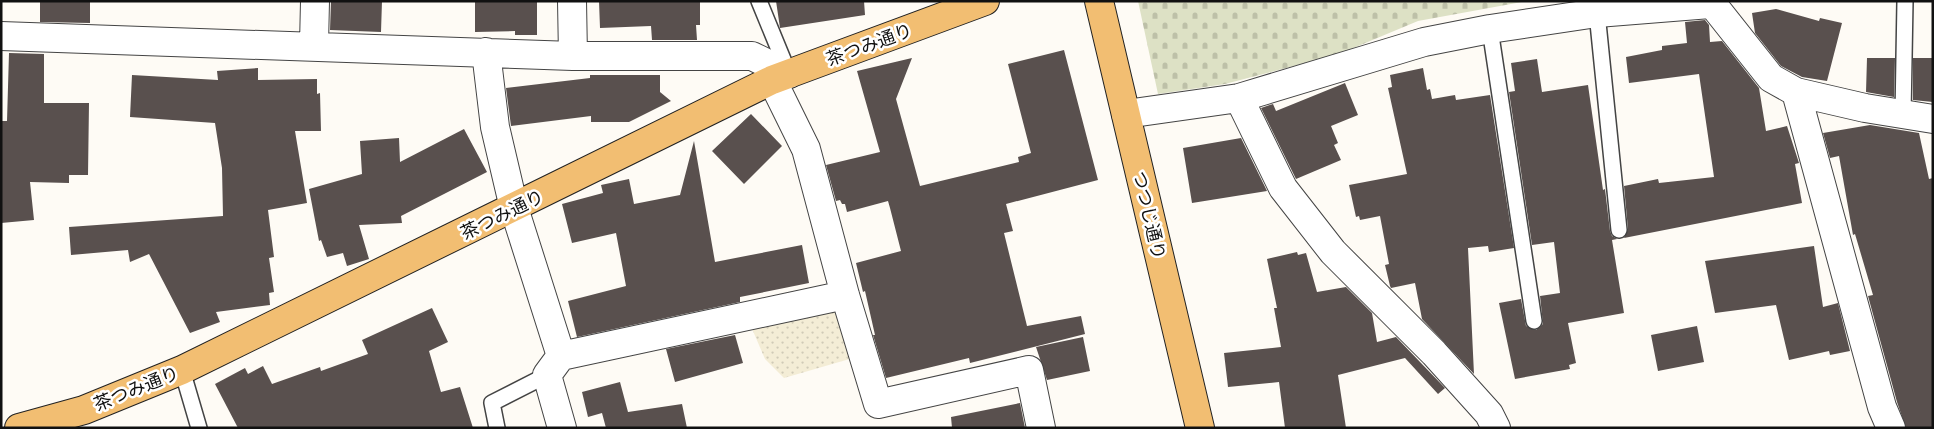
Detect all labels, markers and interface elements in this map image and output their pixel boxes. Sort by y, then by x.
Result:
street label: 茶つみ通り [823,17,915,71]
street label: つつじ通り [1128,168,1172,262]
street label: 茶つみ通り [456,183,548,245]
street label: 茶つみ通り [90,360,182,416]

